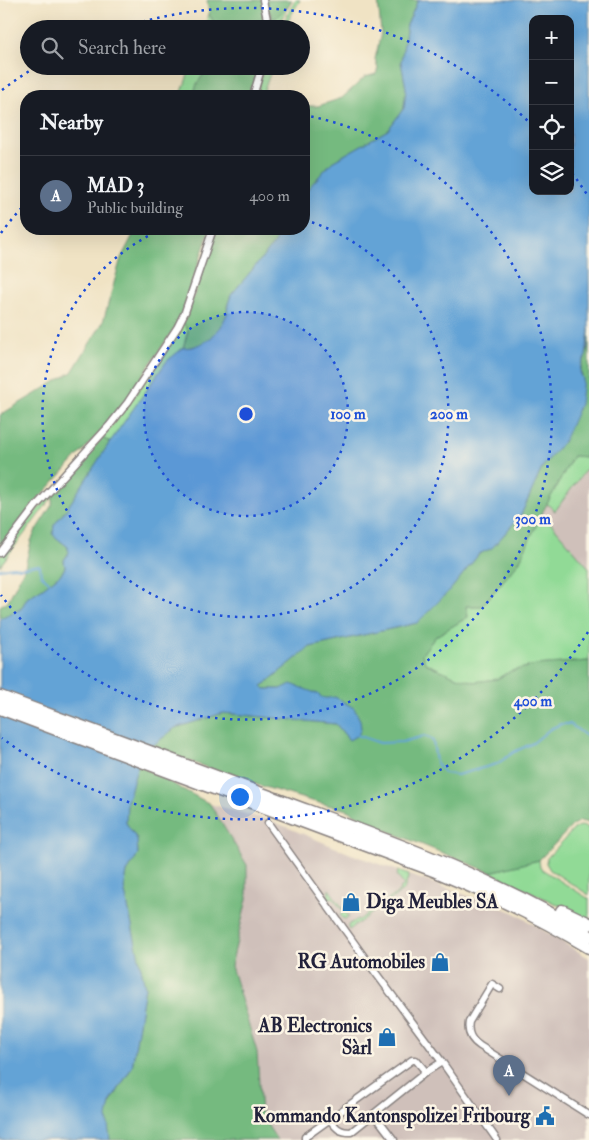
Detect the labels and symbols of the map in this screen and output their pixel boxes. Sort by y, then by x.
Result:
centre of rings [237,405,255,423]
text: 100 m [330,405,366,424]
text: 200 m [430,405,468,424]
text: 300 m [515,510,551,529]
text: 400 m [513,692,552,711]
your location [227,784,253,810]
place label: Diga Meubles SA [366,890,499,915]
shop icon: Diga Meubles SA [340,891,362,913]
place label: RG Automobiles [297,950,425,974]
shop icon: RG Automobiles [429,951,451,973]
place label: AB Electronics Sàrl [257,1014,372,1060]
shop icon: AB Electronics Sàrl [376,1026,398,1048]
pin: A [493,1055,525,1096]
place label: Kommando Kantonspolizei Fribourg [253,1104,531,1129]
public building icon: Kommando Kantonspolizei Fribourg [534,1105,556,1127]

